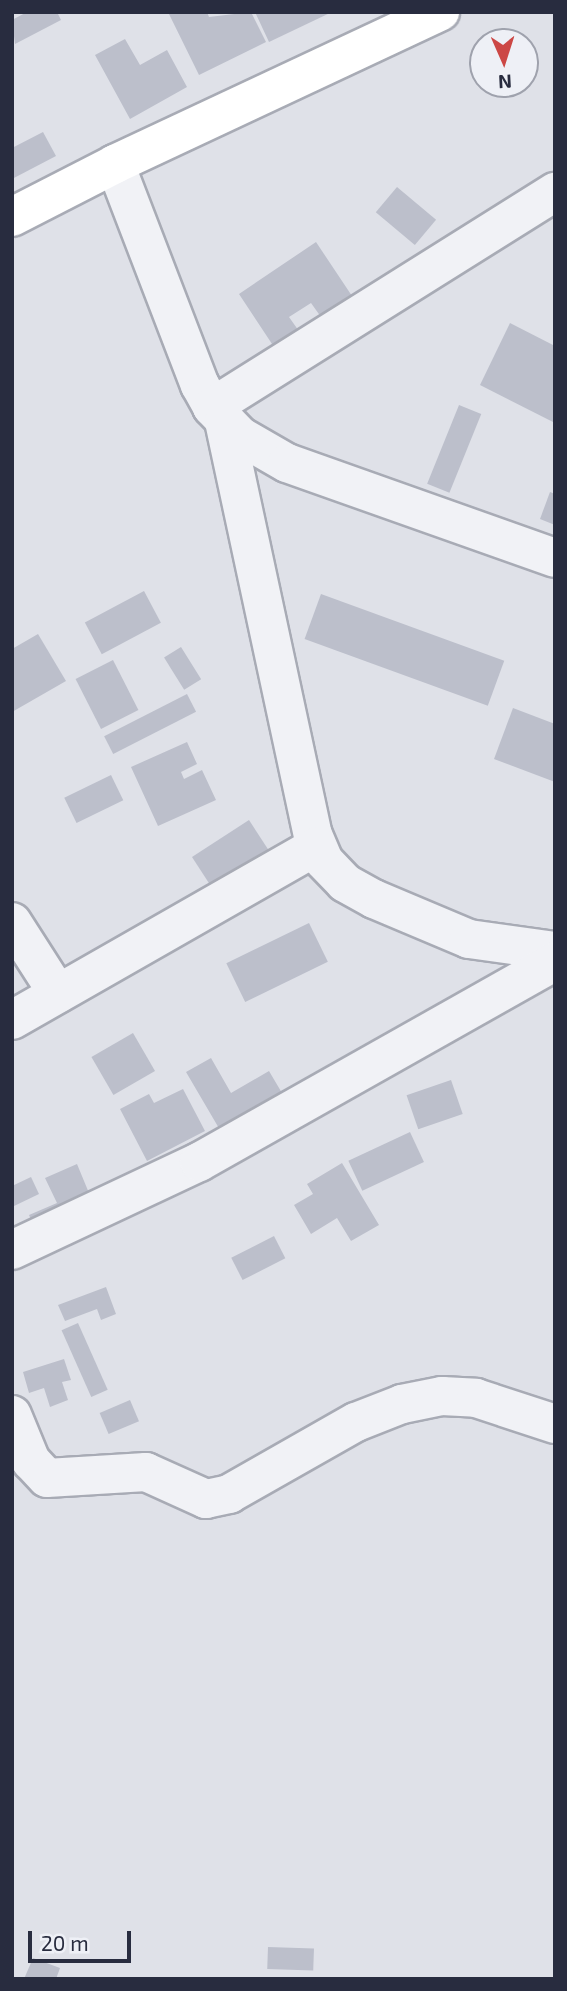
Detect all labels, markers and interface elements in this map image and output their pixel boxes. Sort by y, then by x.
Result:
north arrow [469,28,539,98]
text: N [498,71,512,94]
scale bar [32,1918,135,1962]
text: 20 m [41,1930,89,1955]

